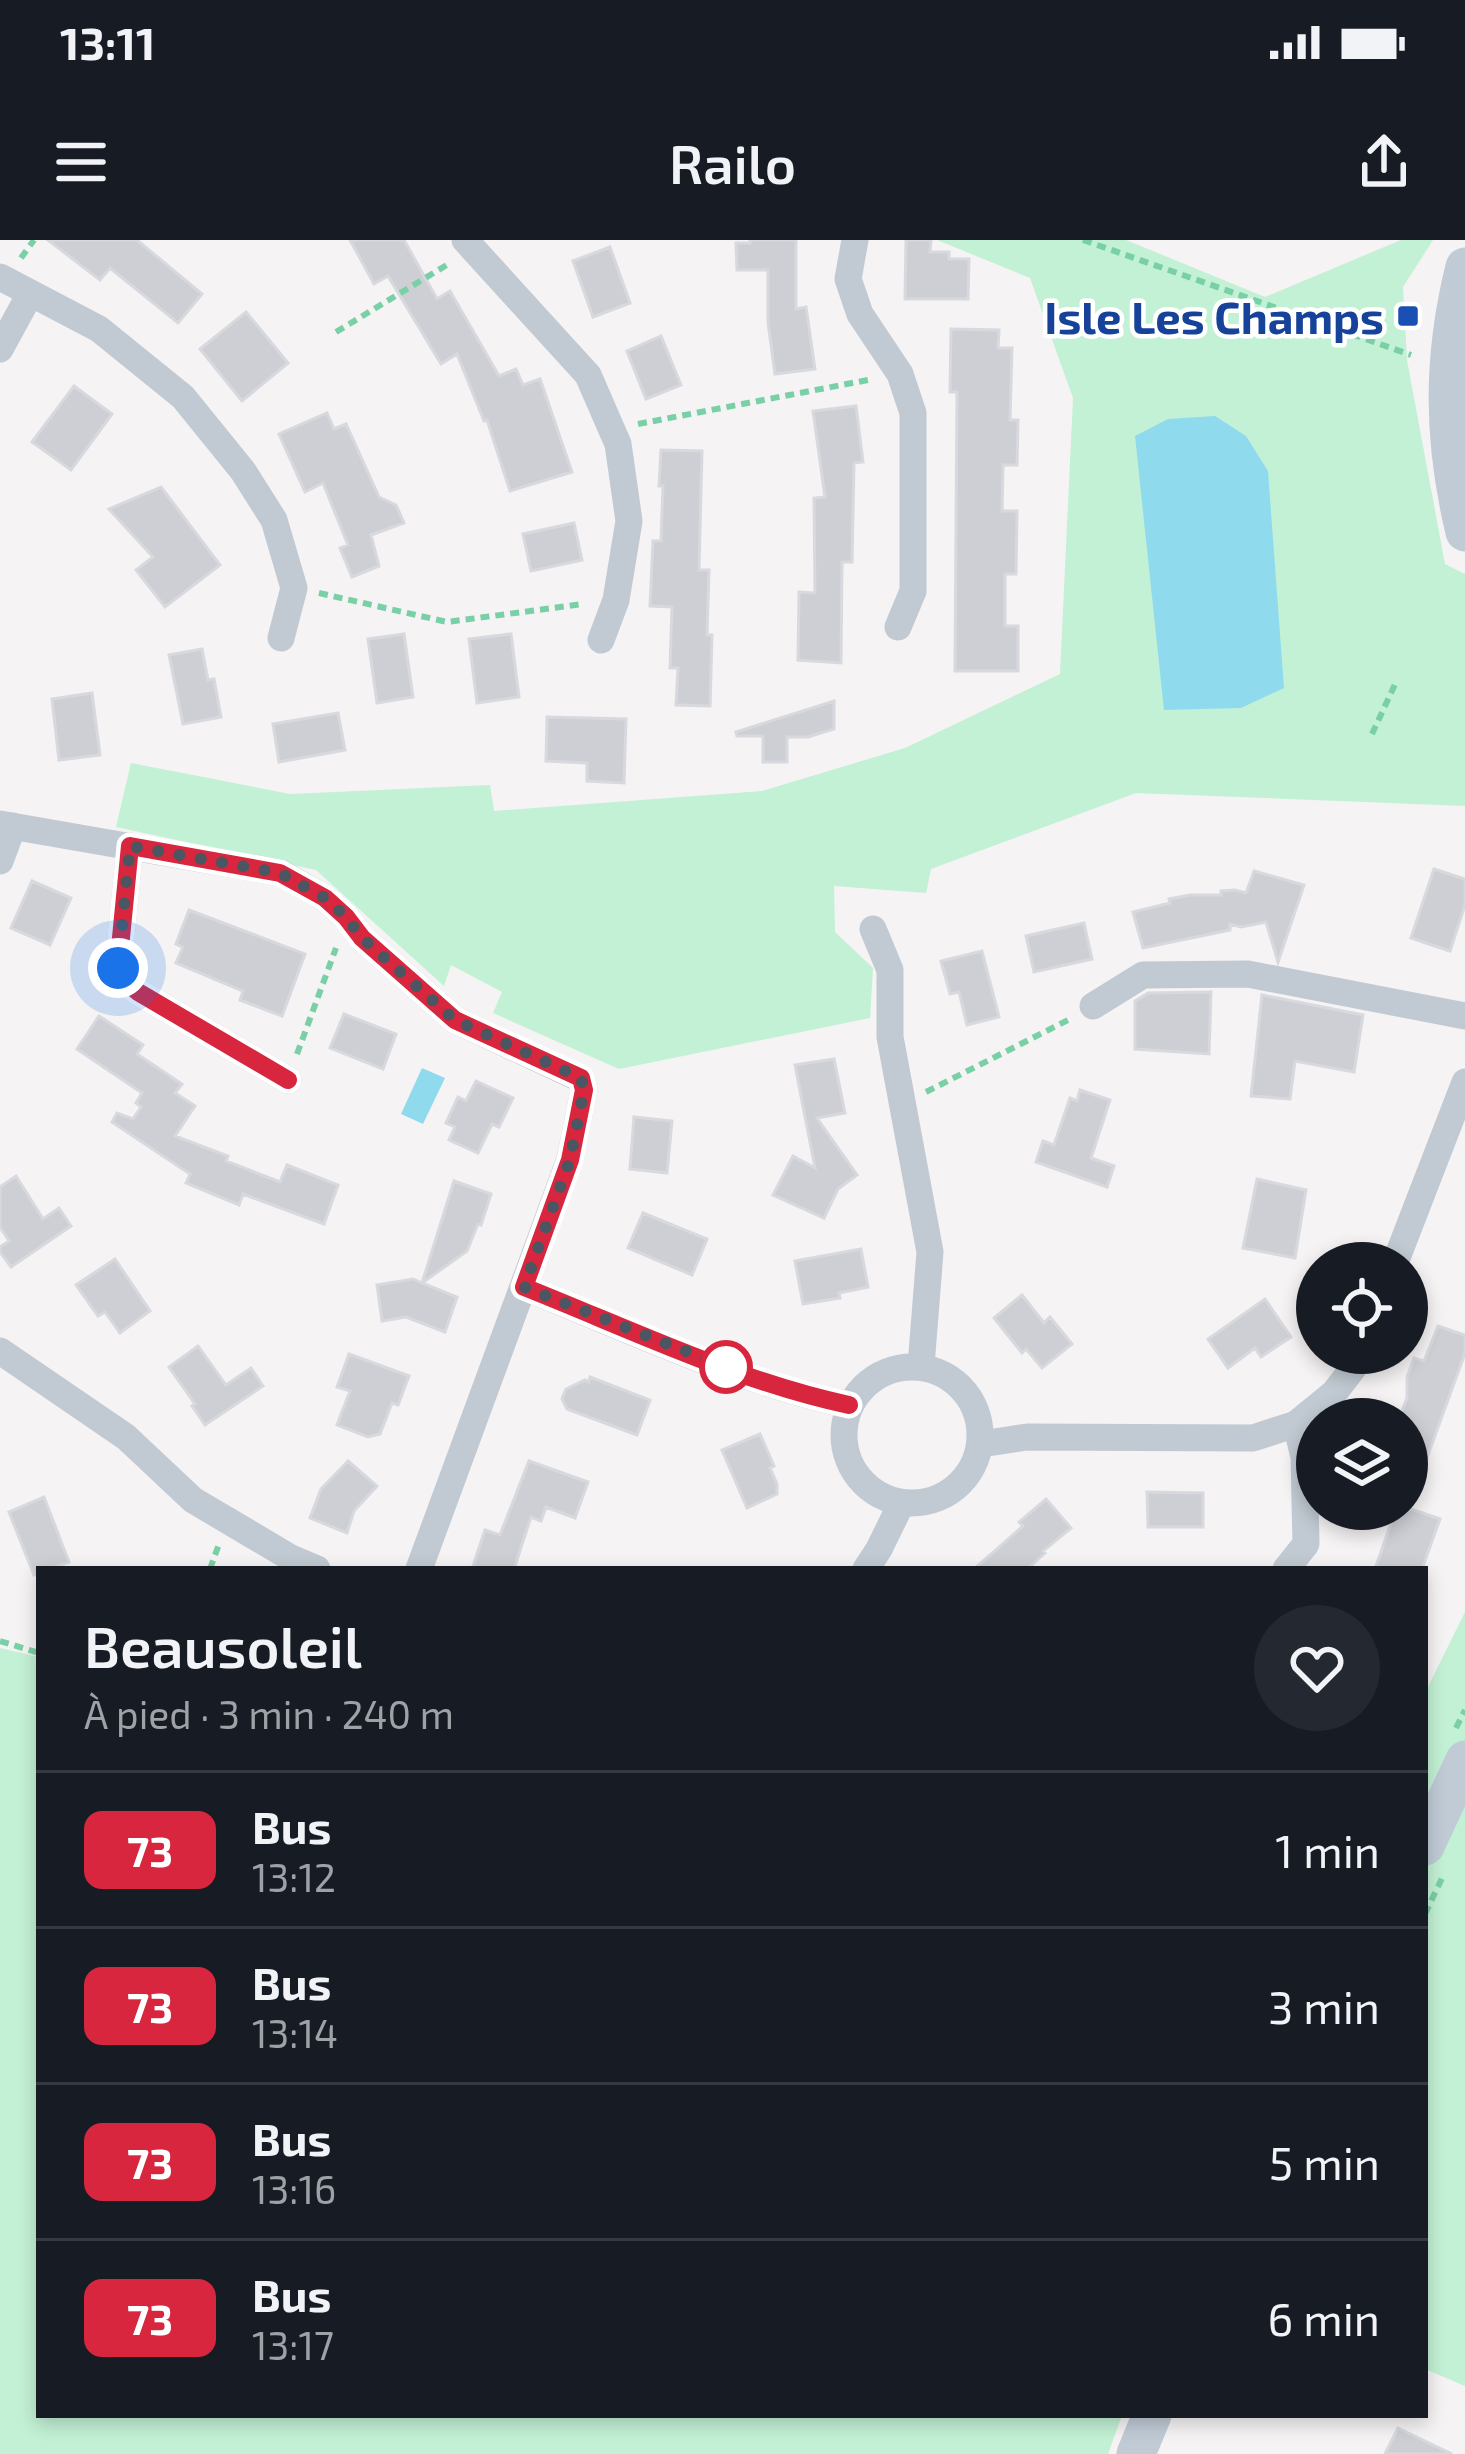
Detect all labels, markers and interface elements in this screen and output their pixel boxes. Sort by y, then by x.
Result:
text: 13:11 [60,15,155,69]
icon: menu [48,129,114,195]
icon: share [1351,129,1417,195]
text: Railo [669,130,796,195]
place label: Isle Les Champs [1044,289,1384,343]
marker: Isle Les Champs [1395,303,1421,329]
your location [88,938,148,998]
map controls [1296,1242,1428,1530]
button: locate [1296,1242,1428,1374]
unlabelled marker [701,1342,751,1392]
button: layers [1296,1398,1428,1530]
button: heart [1254,1605,1380,1731]
text: Beausoleil [84,1611,362,1679]
text: À pied · 3 min · 240 m [84,1690,454,1737]
text: Bus [252,1799,331,1853]
text: 1 min [1275,1823,1380,1877]
text: 73 [127,1825,173,1875]
text: 13:12 [252,1853,336,1900]
text: Bus [252,1955,331,2009]
text: 3 min [1268,1979,1380,2033]
text: 73 [127,1981,173,2031]
text: 13:14 [252,2009,338,2056]
text: Bus [252,2111,331,2165]
text: 5 min [1269,2135,1380,2189]
text: 73 [127,2137,173,2187]
text: 13:16 [252,2165,336,2212]
text: Bus [252,2267,331,2321]
text: 6 min [1267,2291,1380,2345]
text: 73 [127,2293,173,2343]
text: 13:17 [252,2321,334,2368]

